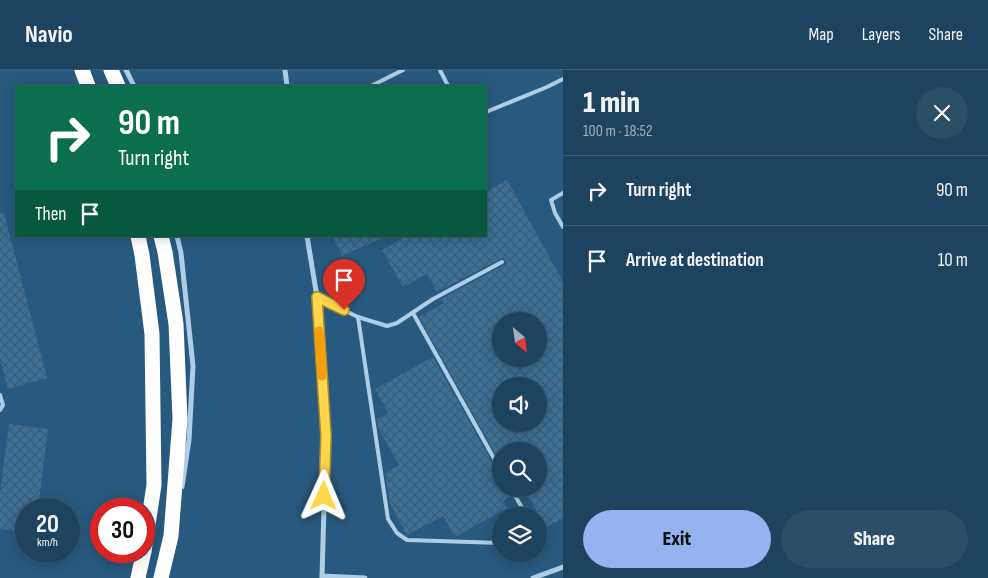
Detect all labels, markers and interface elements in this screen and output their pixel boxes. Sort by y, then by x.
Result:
text: Navio [25,20,73,49]
text: Map [809,24,834,45]
text: Layers [862,24,901,45]
text: Share [929,24,963,45]
text: 1 min [583,85,640,121]
button: close [916,87,968,139]
text: 90 m [118,102,180,145]
icon: right [35,105,100,170]
text: 100 m · 18:52 [583,122,653,141]
text: Turn right [118,145,189,172]
icon: right [583,177,611,205]
text: Turn right [626,179,691,202]
text: 90 m [936,179,968,202]
icon: arrive [76,200,104,228]
text: Then [35,203,66,226]
icon: arrive [583,247,611,275]
text: Arrive at destination [626,249,764,272]
text: 10 m [938,249,968,272]
pin [323,259,365,310]
icon: arrive [330,266,358,294]
north arrow [492,312,548,368]
map controls [492,312,547,562]
button: sound [492,377,547,432]
button: search [492,442,547,497]
position arrow [297,469,349,521]
speed limit sign: 30 [90,498,155,563]
button: layers [492,507,547,562]
text: 20 [36,509,59,540]
button: Exit [583,510,771,568]
button: Share [781,510,968,568]
text: km/h [37,535,58,550]

